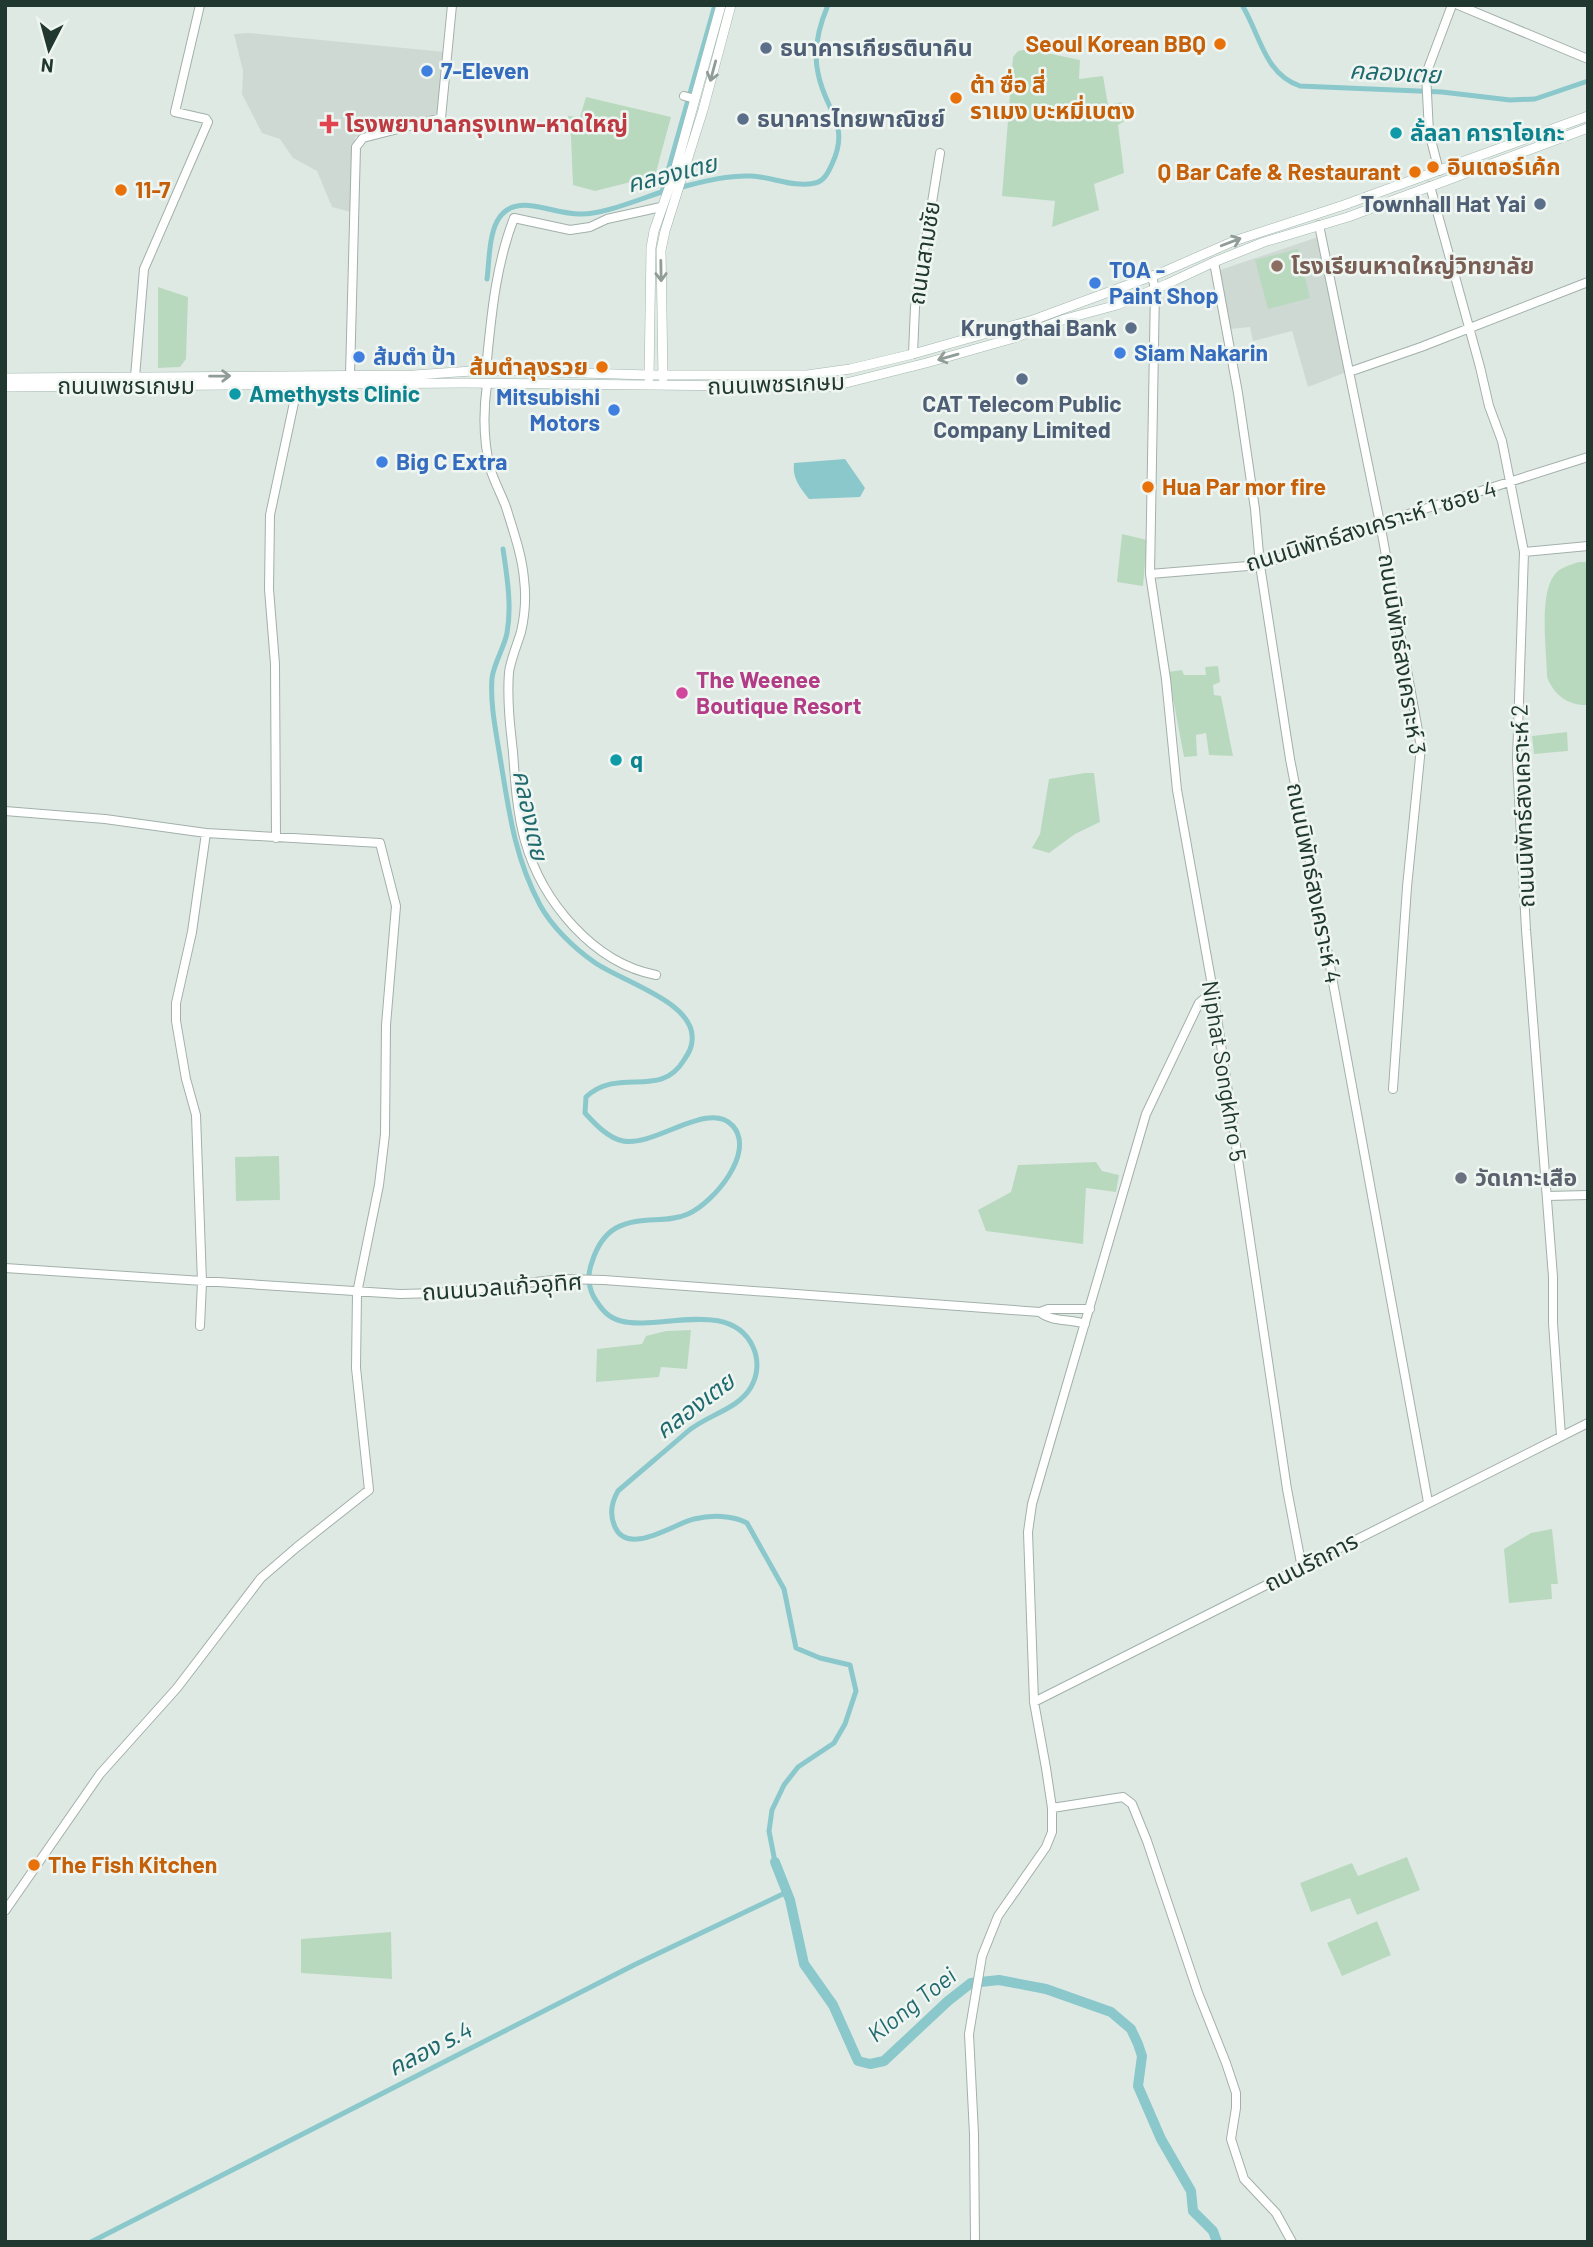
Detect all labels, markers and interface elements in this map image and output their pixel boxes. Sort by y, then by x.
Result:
north arrow [14,14,84,84]
place label: Seoul Korean BBQ [1025,29,1206,57]
place label: ธนาคารเกียรตินาคิน [780,33,973,61]
marker: Seoul Korean BBQ [1212,36,1228,52]
marker: ธนาคารเกียรตินาคิน [758,40,774,56]
text: N [40,54,55,79]
water label: คลองเตย [1349,55,1443,88]
place label: 7-Eleven [441,56,529,84]
one-way arrow [706,60,719,82]
marker: 7-Eleven [419,63,435,79]
place label: ต้า ซื่อ สี่ ราเมง บะหมี่เบตง [970,69,1135,124]
marker: ต้า ซื่อ สี่ ราเมง บะหมี่เบตง [948,90,964,106]
place label: ธนาคารไทยพาณิชย์ [757,104,945,132]
place label: โรงพยาบาลกรุงเทพ-หาดใหญ่ [345,109,628,138]
marker: ธนาคารไทยพาณิชย์ [735,111,751,127]
marker: โรงพยาบาลกรุงเทพ-หาดใหญ่ [319,114,339,134]
place label: ลั้ลลา คาราโอเกะ [1410,118,1565,146]
marker: ลั้ลลา คาราโอเกะ [1388,125,1404,141]
water label: คลองเตย [624,147,721,198]
place label: อินเตอร์เค้ก [1447,152,1561,180]
place label: Q Bar Cafe & Restaurant [1158,157,1401,185]
marker: อินเตอร์เค้ก [1425,159,1441,175]
marker: Q Bar Cafe & Restaurant [1407,164,1423,180]
place label: 11-7 [135,175,171,203]
marker: 11-7 [113,182,129,198]
place label: Townhall Hat Yai [1361,189,1526,217]
marker: Townhall Hat Yai [1532,196,1548,212]
street label: ถนนสามชัย [901,199,945,307]
one-way arrow [1220,235,1241,248]
place label: โรงเรียนหาดใหญ่วิทยาลัย [1291,251,1534,279]
place label: TOA - Paint Shop [1109,255,1219,309]
marker: โรงเรียนหาดใหญ่วิทยาลัย [1269,258,1285,274]
one-way arrow [654,259,668,282]
marker: TOA - Paint Shop [1087,275,1103,291]
place label: Krungthai Bank [961,313,1117,341]
marker: Krungthai Bank [1123,320,1139,336]
place label: Siam Nakarin [1134,338,1268,366]
place label: ส้มตำ ป้า [373,342,456,370]
marker: Siam Nakarin [1112,345,1128,361]
marker: ส้มตำ ป้า [351,349,367,365]
place label: ส้มตำลุงรวย [469,352,588,381]
one-way arrow [937,352,959,365]
marker: ส้มตำลุงรวย [594,359,610,375]
street label: ถนนเพชรเกษม [707,367,845,399]
one-way arrow [209,369,232,383]
street label: ถนนเพชรเกษม [57,371,195,399]
marker: CAT Telecom Public Company Limited [1014,371,1030,387]
place label: Amethysts Clinic [249,379,420,407]
place label: Mitsubishi Motors [496,382,600,436]
marker: Amethysts Clinic [227,386,243,402]
place label: CAT Telecom Public Company Limited [922,389,1122,443]
marker: Mitsubishi Motors [606,402,622,418]
place label: Big C Extra [396,447,507,475]
marker: Big C Extra [374,454,390,470]
place label: Hua Par mor fire [1162,472,1326,500]
street label: ถนนนิพัทธ์สงเคราะห์ 1 ซอย 4 [1242,474,1500,577]
marker: Hua Par mor fire [1140,479,1156,495]
street label: ถนนนิพัทธ์สงเคราะห์ 3 [1373,551,1433,756]
place label: The Weenee Boutique Resort [696,665,861,719]
marker: The Weenee Boutique Resort [674,685,690,701]
street label: ถนนนิพัทธ์สงเคราะห์ 2 [1504,704,1540,908]
place label: q [630,745,643,773]
marker: q [608,752,624,768]
water label: คลองเตย [508,767,556,864]
street label: ถนนนิพัทธ์สงเคราะห์ 4 [1282,780,1348,986]
street label: Niphat Songkhro 5 [1197,978,1253,1163]
place label: วัดเกาะเสือ [1475,1163,1577,1191]
marker: วัดเกาะเสือ [1453,1170,1469,1186]
street label: ถนนนวลแก้วอุทิศ [421,1266,583,1307]
water label: คลองเตย [649,1365,741,1444]
street label: ถนนรัถการ [1259,1526,1362,1597]
place label: The Fish Kitchen [48,1850,217,1878]
marker: The Fish Kitchen [26,1857,42,1873]
water label: Klong Toei [861,1960,961,2047]
water label: คลอง ร.4 [382,2014,476,2081]

